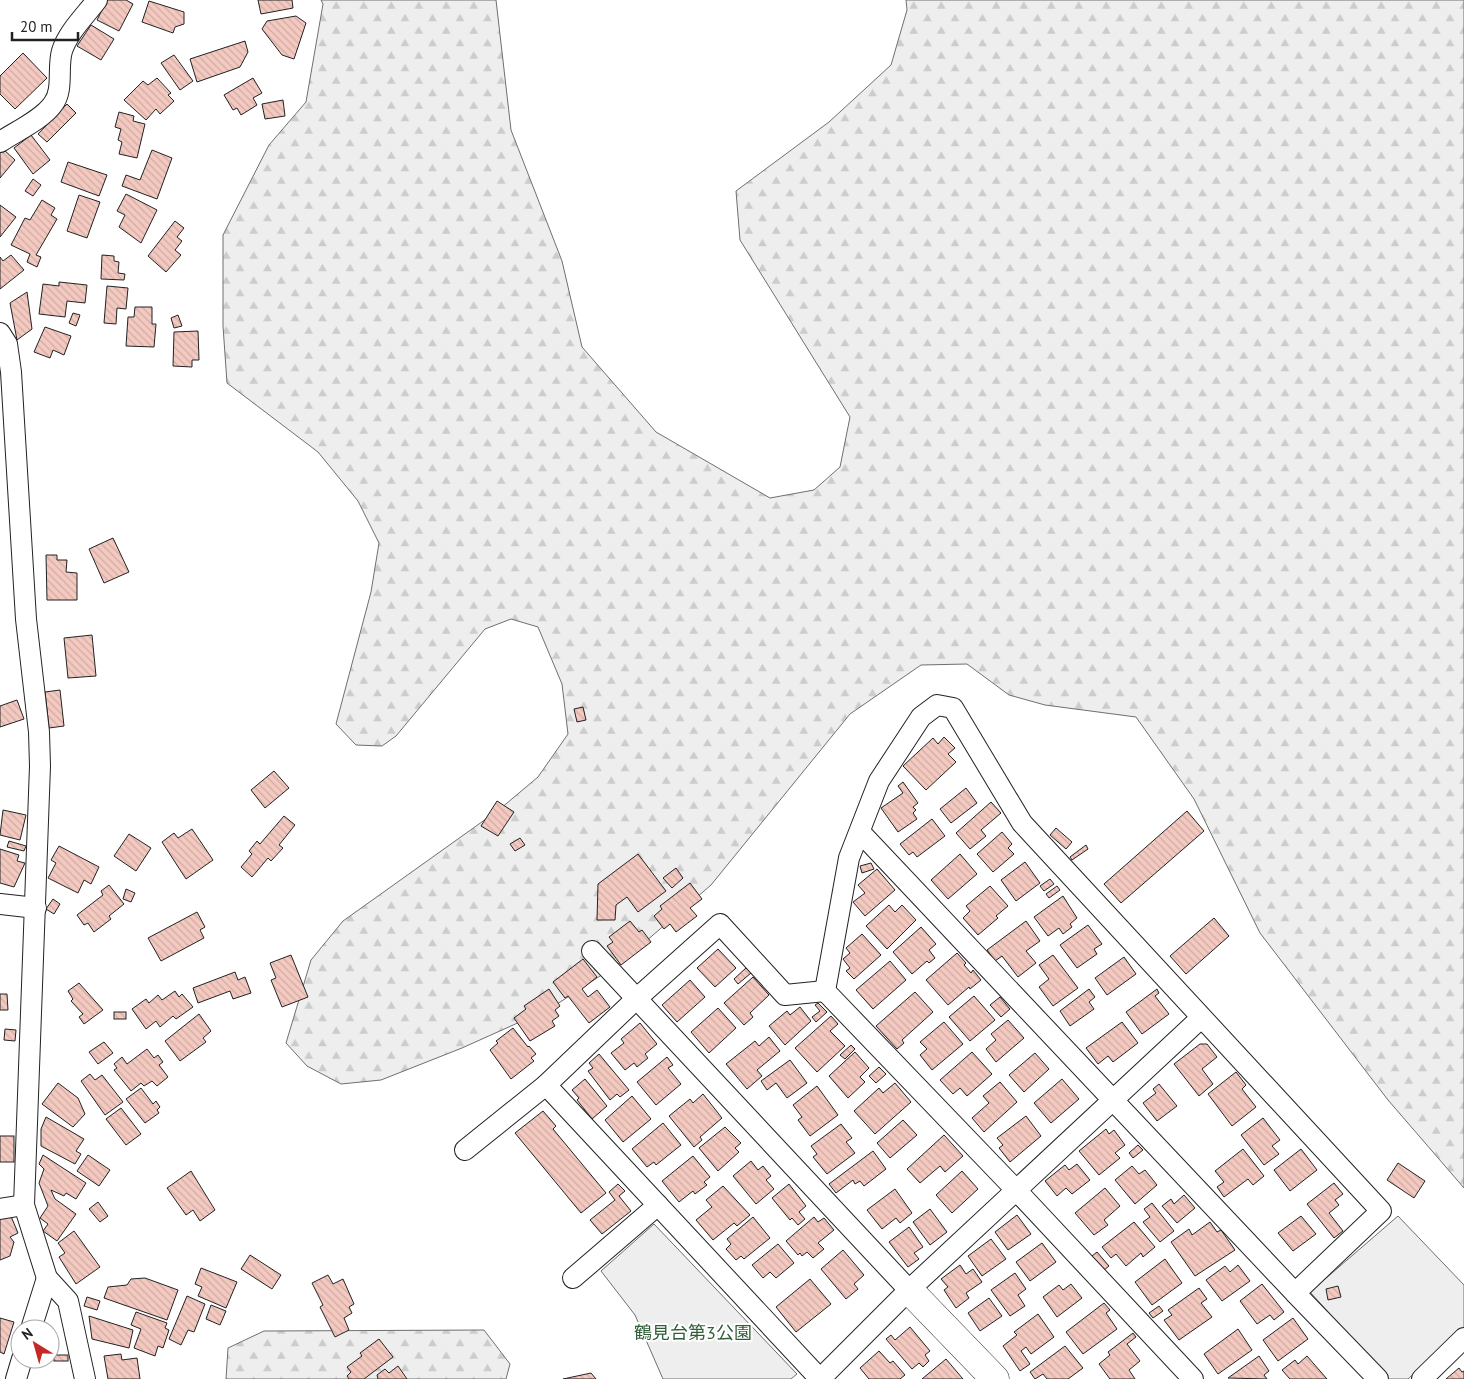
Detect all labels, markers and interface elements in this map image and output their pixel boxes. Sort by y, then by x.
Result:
scale bar [12,10,79,42]
text: 20 m [20,17,53,36]
north arrow [10,1319,60,1369]
park label: 鶴見台第3公園 [634,1321,752,1344]
text: N [18,1324,36,1344]

